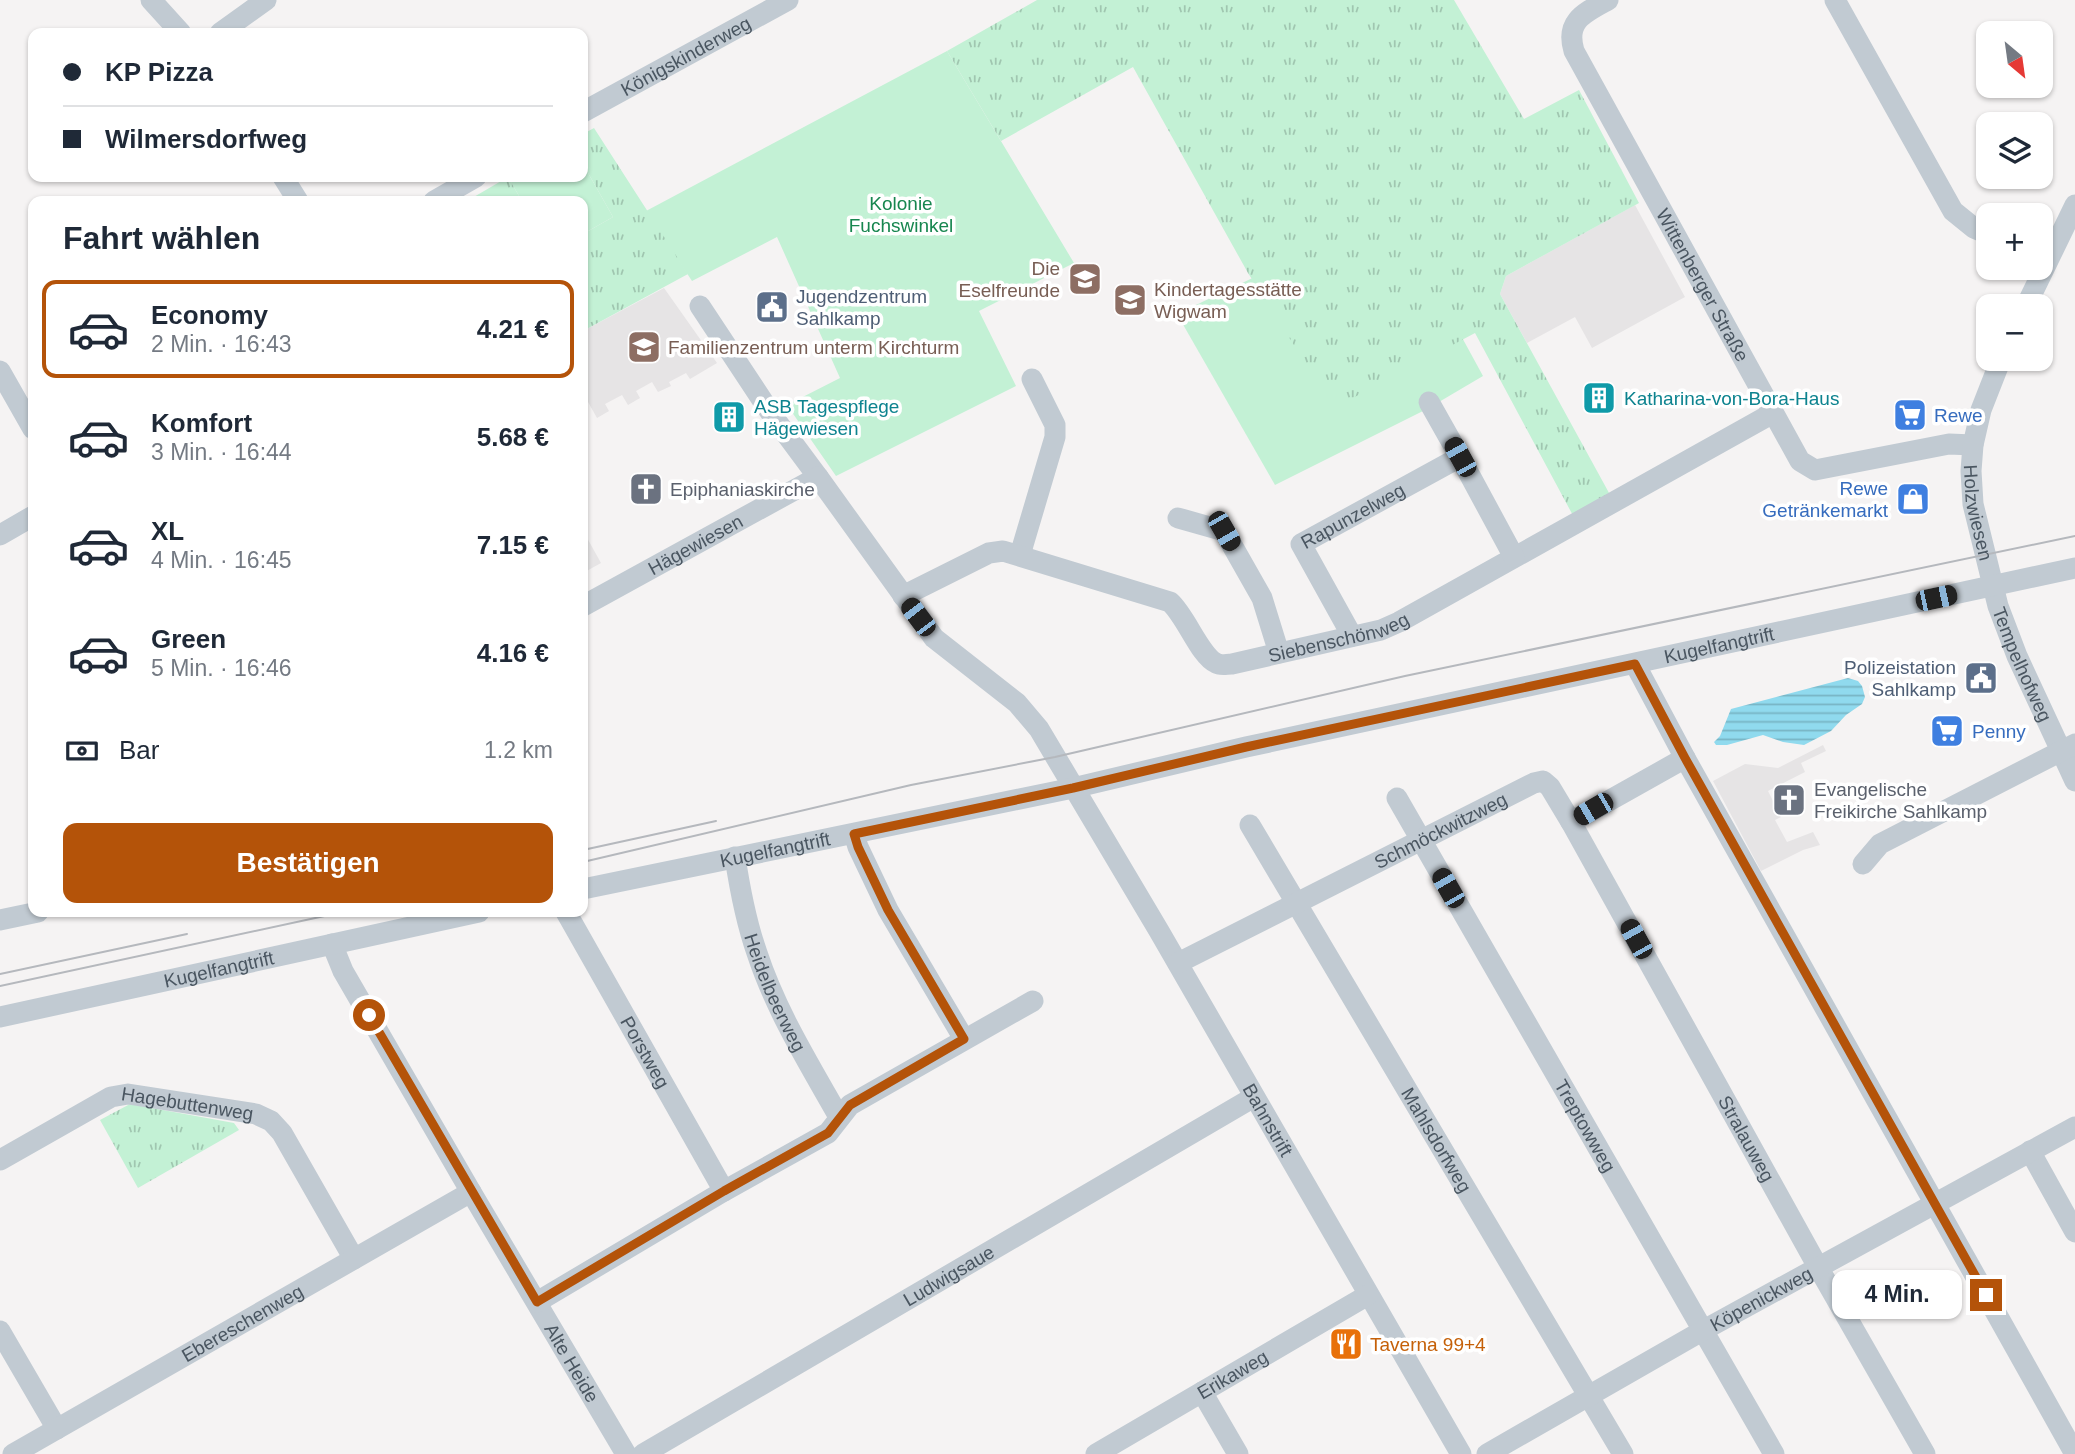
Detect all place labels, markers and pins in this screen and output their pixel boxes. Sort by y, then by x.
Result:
place label: Die Eselfreunde [959,258,1060,301]
school or university icon: Die Eselfreunde [1066,260,1104,298]
place label: Kindertagesstätte Wigwam [1154,279,1302,322]
school or university icon: Kindertagesstätte Wigwam [1111,281,1149,319]
place label: Jugendzentrum Sahlkamp [796,286,927,329]
public building icon: Jugendzentrum Sahlkamp [753,288,791,326]
school or university icon: Familienzentrum unterm Kirchturm [625,328,663,366]
place label: Familienzentrum unterm Kirchturm [668,337,959,358]
building icon: Katharina-von-Bora-Haus [1580,379,1618,417]
place label: Katharina-von-Bora-Haus [1624,388,1839,409]
place label: ASB Tagespflege Hägewiesen [754,396,899,439]
supermarket icon: Rewe [1891,396,1929,434]
building icon: ASB Tagespflege Hägewiesen [710,398,748,436]
place label: Rewe [1934,405,1983,426]
church icon: Epiphaniaskirche [627,470,665,508]
place label: Rewe Getränkemarkt [1762,478,1889,521]
place label: Epiphaniaskirche [670,479,815,500]
shop icon: Rewe Getränkemarkt [1894,480,1932,518]
place label: Polizeistation Sahlkamp [1844,657,1956,700]
public building icon: Polizeistation Sahlkamp [1962,659,2000,697]
supermarket icon: Penny [1928,712,1966,750]
place label: Penny [1972,721,2026,742]
place label: Evangelische Freikirche Sahlkamp [1814,779,1987,822]
church icon: Evangelische Freikirche Sahlkamp [1770,781,1808,819]
restaurant icon: Taverna 99+4 [1327,1325,1365,1363]
place label: Taverna 99+4 [1370,1334,1486,1355]

